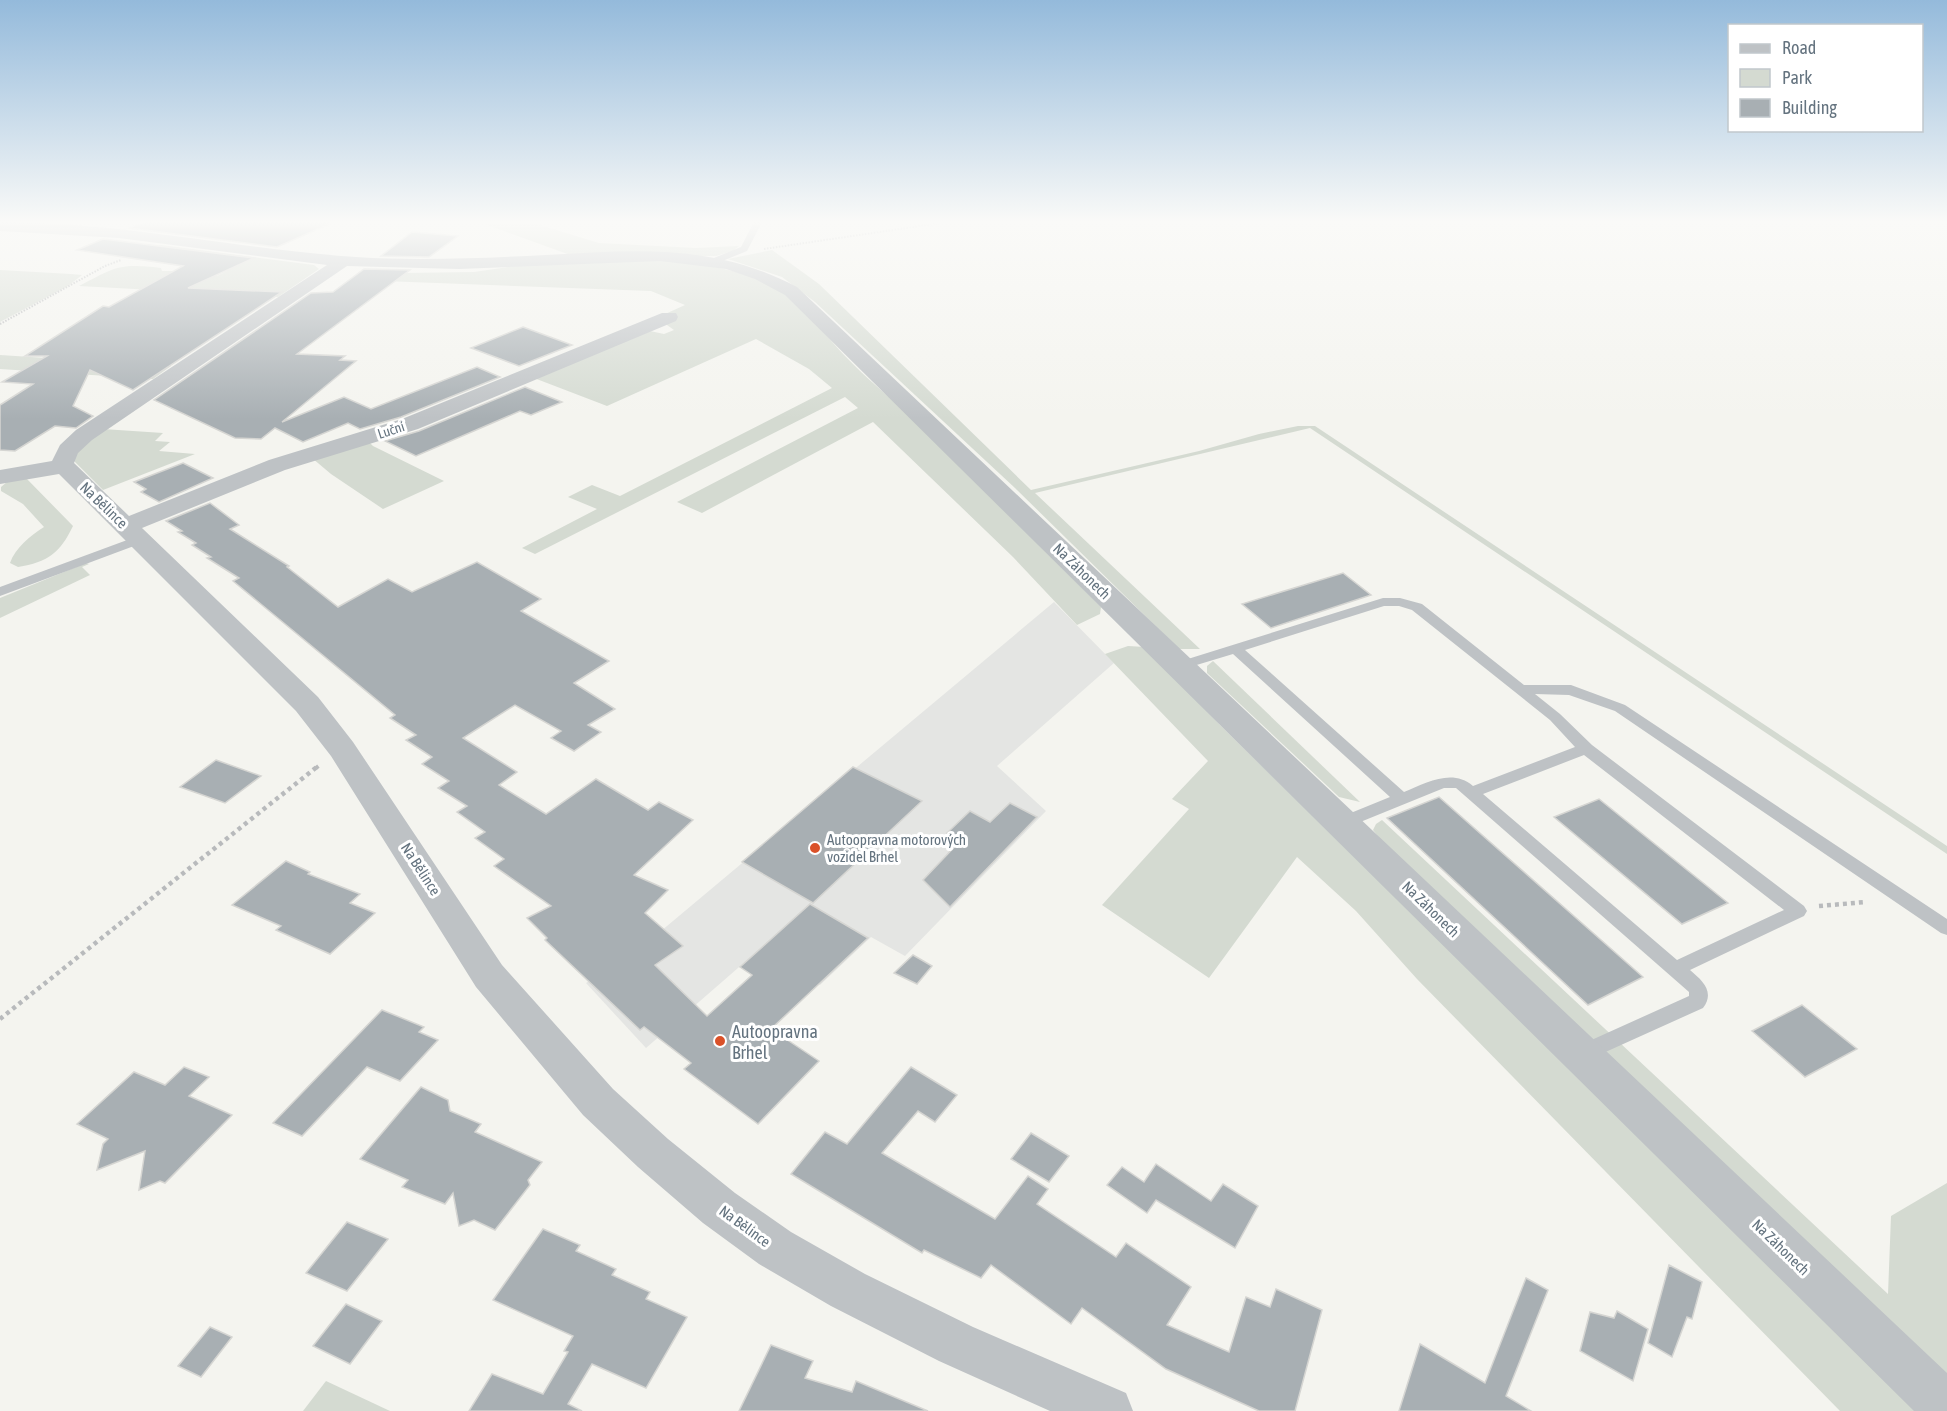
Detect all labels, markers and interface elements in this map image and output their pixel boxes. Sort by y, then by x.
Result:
legend [1728,24,1923,132]
text: Road [1782,37,1816,58]
text: Park [1782,67,1812,88]
text: Building [1782,97,1837,118]
street label: Luční [376,418,406,442]
street label: Na Bělince [77,478,131,532]
street label: Na Záhonech [1050,540,1114,602]
place label: Autoopravna motorových vozidel Brhel [827,831,966,865]
street label: Na Bělince [398,840,444,898]
marker: Autoopravna motorových vozidel Brhel [808,841,822,855]
street label: Na Záhonech [1399,878,1463,940]
place label: Autoopravna Brhel [732,1021,818,1063]
marker: Autoopravna Brhel [713,1034,727,1048]
street label: Na Bělince [716,1202,774,1250]
street label: Na Záhonech [1749,1216,1813,1278]

